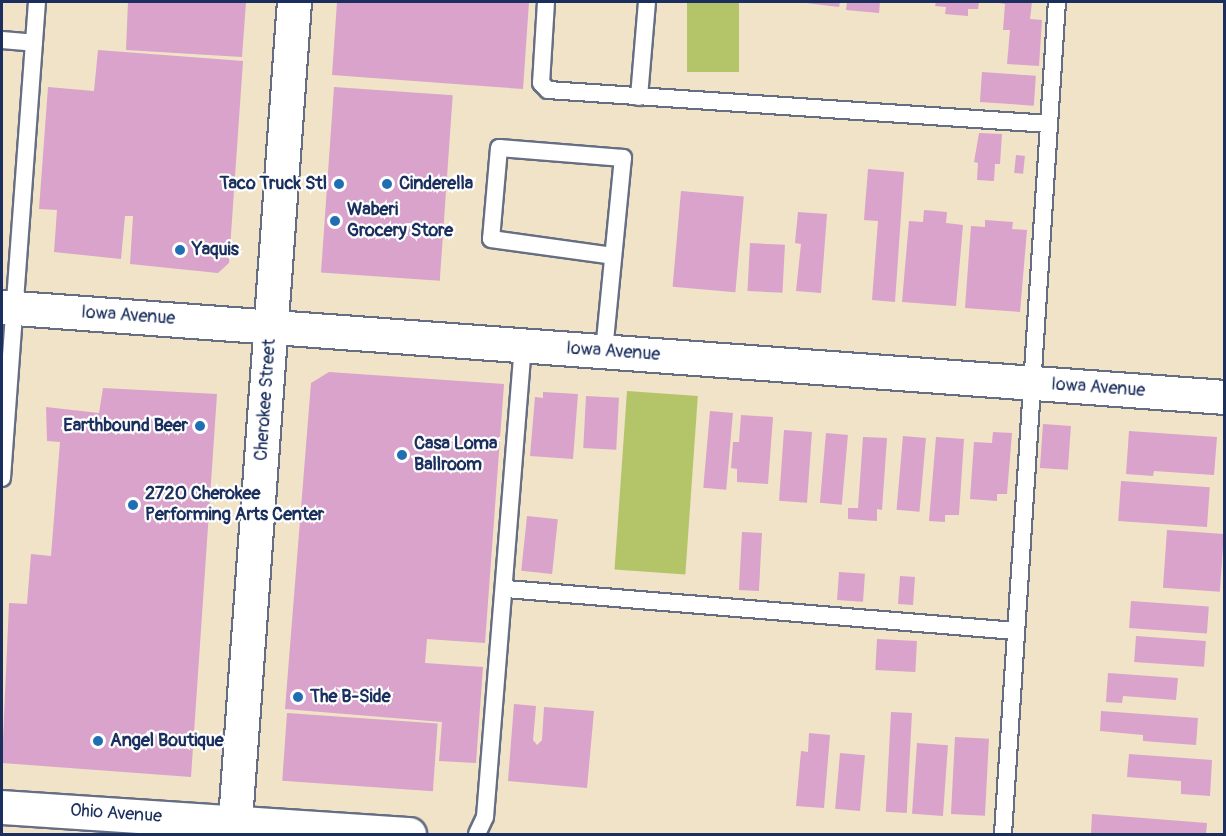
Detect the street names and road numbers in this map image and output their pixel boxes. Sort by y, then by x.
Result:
street label: Iowa Avenue [80,302,176,330]
street label: Cherokee Street [251,338,281,462]
street label: Iowa Avenue [565,338,661,366]
street label: Iowa Avenue [1050,374,1146,402]
street label: Ohio Avenue [69,800,163,828]

